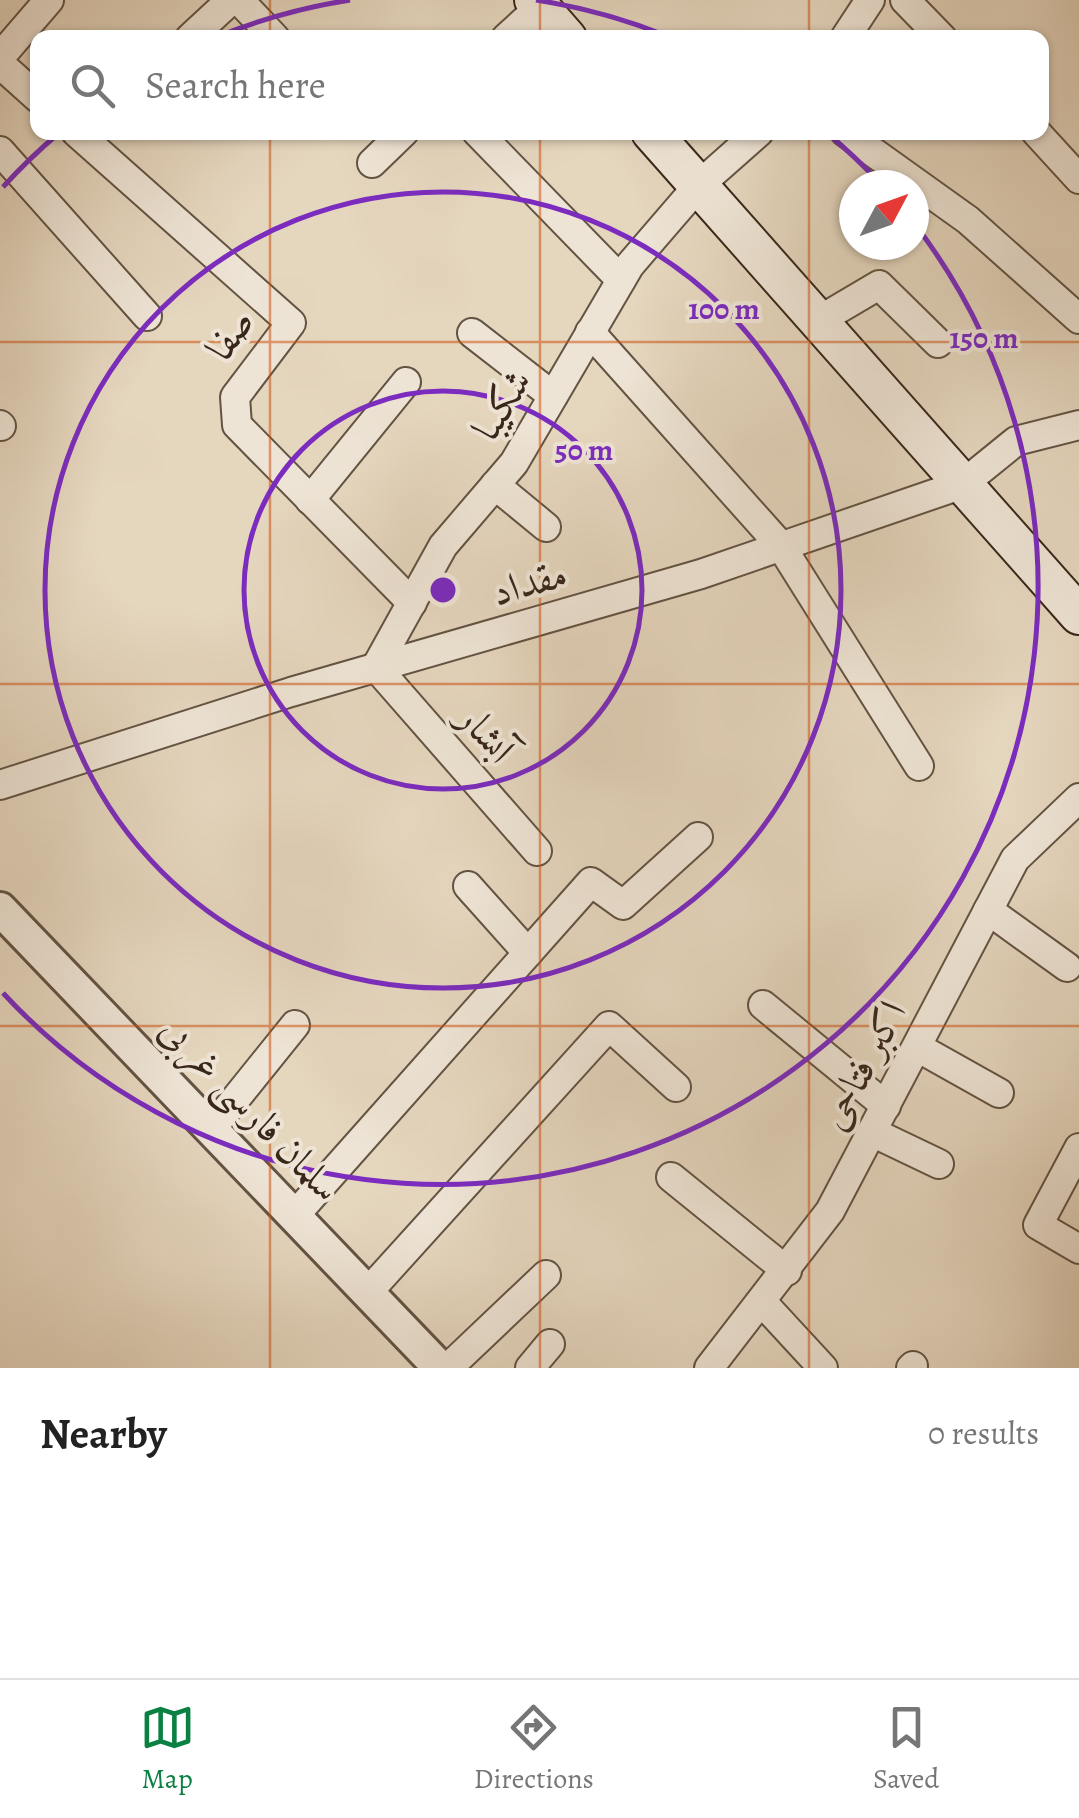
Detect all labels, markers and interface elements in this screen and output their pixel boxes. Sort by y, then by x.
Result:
search box [30,30,1049,140]
icon: search [65,58,120,113]
text: Search here [145,59,326,111]
north arrow [839,170,929,260]
text: 100 m [688,289,760,329]
street label: صفا [192,297,267,371]
text: 150 m [950,318,1019,358]
street label: شکیبا [458,358,545,451]
text: 50 m [555,430,613,470]
street label: مقداد [485,546,573,619]
centre of rings [425,572,461,608]
street label: آبشار [443,689,531,778]
street label: اکبر فتاحی [805,991,919,1140]
street label: سلمان فارسی غربی [147,1003,354,1215]
text: Nearby [40,1405,167,1462]
text: 0 results [928,1411,1039,1455]
tab: Map [140,1700,195,1798]
tab: Directions [474,1700,594,1798]
tab: Saved [873,1700,939,1798]

